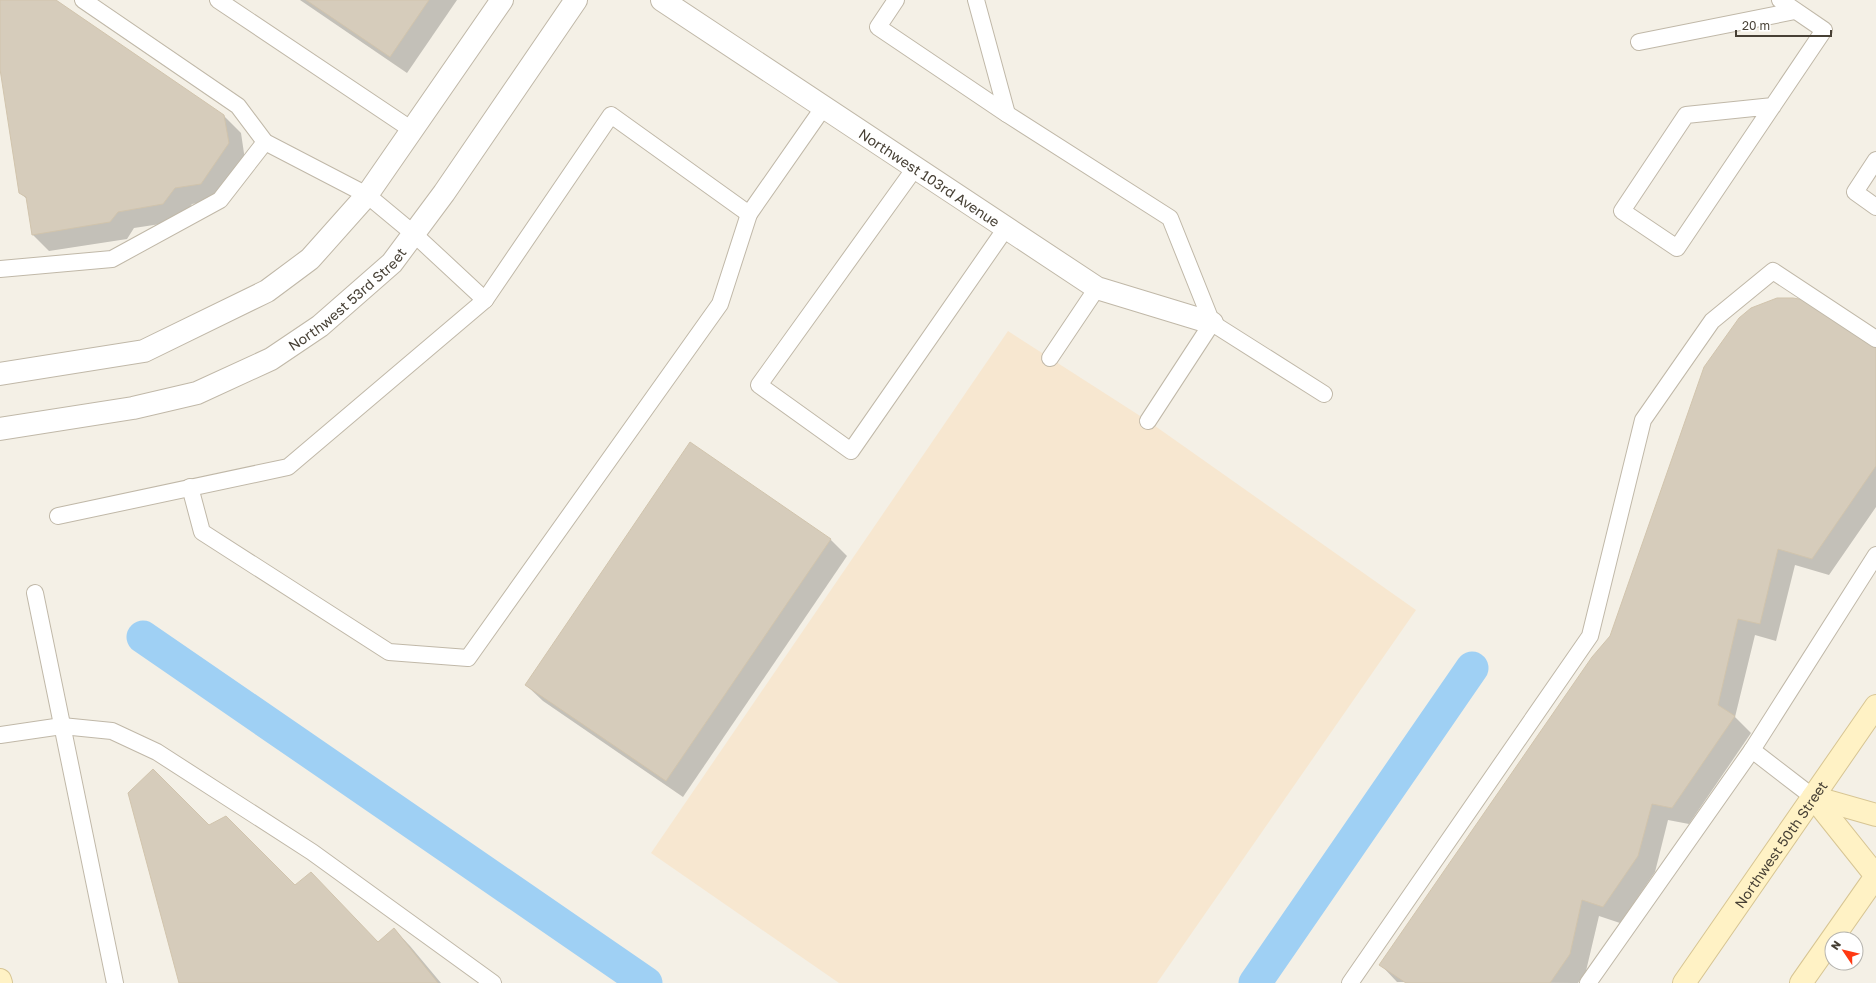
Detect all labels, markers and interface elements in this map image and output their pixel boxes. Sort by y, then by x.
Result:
scale bar [1736,12,1831,38]
text: 20 m [1742,18,1770,33]
street label: Northwest 103rd Avenue [856,124,1003,230]
street label: Northwest 53rd Street [285,244,409,354]
street label: Northwest 50th Street [1730,777,1830,911]
north arrow [1824,931,1864,971]
text: N [1828,938,1843,952]

